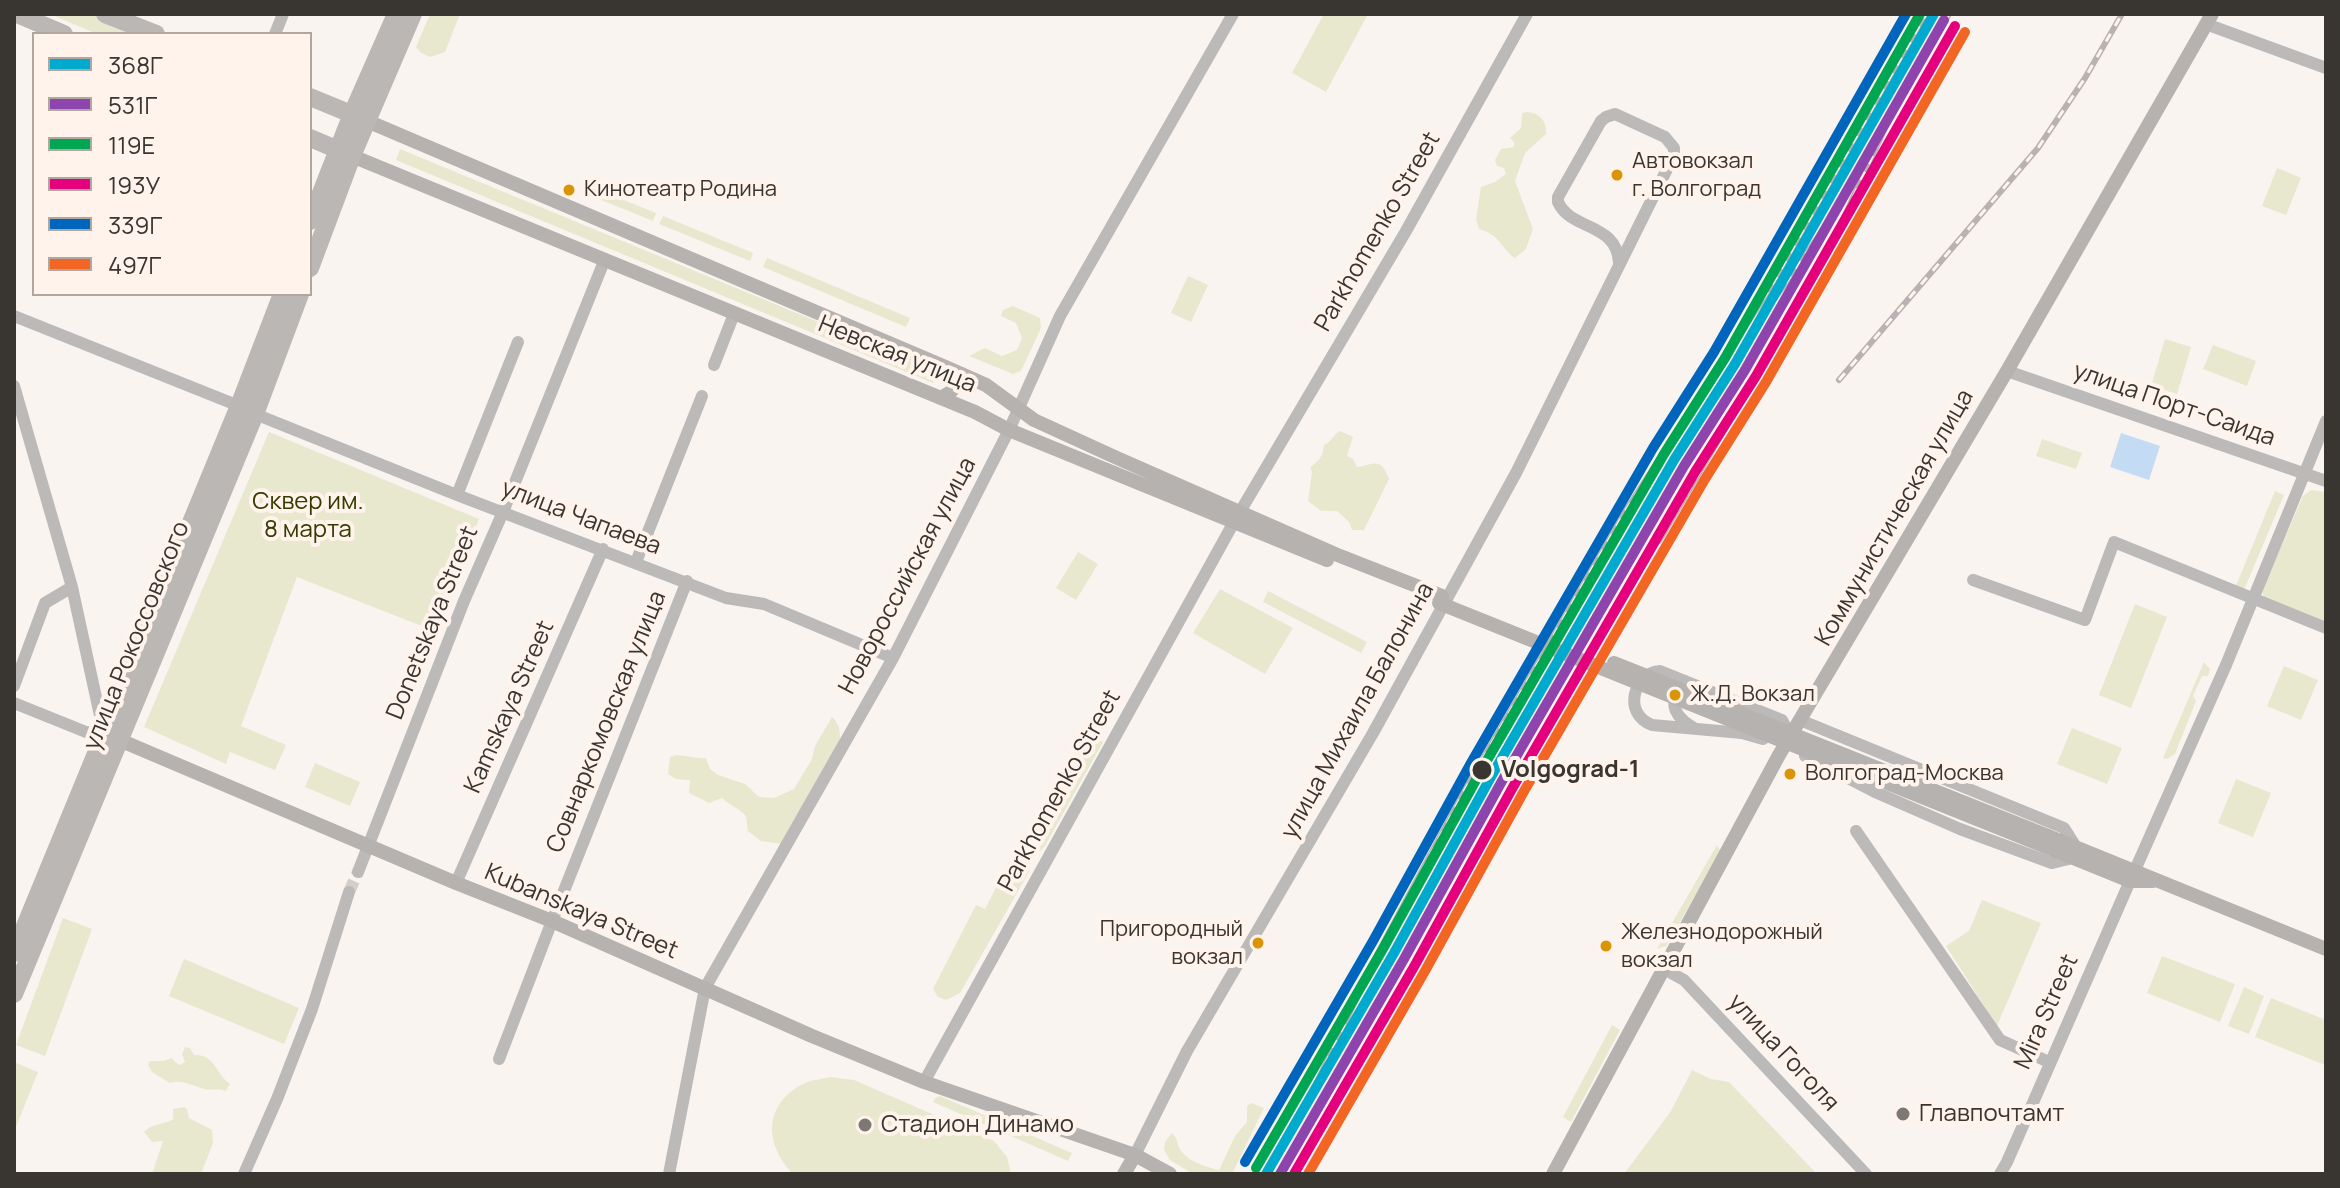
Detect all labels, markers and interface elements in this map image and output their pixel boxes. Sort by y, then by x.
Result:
legend [32,32,312,296]
text: 368Г [108,48,163,81]
text: 531Г [108,88,157,121]
street label: Parkhomenko Street [1309,127,1447,337]
text: 119Е [108,128,155,161]
place label: Автовокзал г. Волгоград [1632,149,1761,200]
marker: Автовокзал г. Волгоград [1609,167,1625,183]
text: 193У [108,168,160,201]
place label: Кинотеатр Родина [584,177,777,203]
marker: Кинотеатр Родина [561,182,577,198]
text: 339Г [108,208,162,241]
text: 497Г [108,248,161,281]
street label: Невская улица [814,310,980,400]
street label: улица Порт-Саида [2069,357,2279,453]
street label: Коммунистическая улица [1810,385,1980,651]
street label: Новороссийская улица [833,453,983,699]
street label: улица Чапаева [497,474,665,562]
park label: Сквер им. 8 марта [252,488,364,544]
street label: улица Рокоссовского [78,517,196,755]
street label: Donetskaya Street [381,522,485,724]
street label: улица Михаила Балонина [1275,578,1441,844]
street label: Совнаркомовская улица [541,587,673,857]
street label: Kamskaya Street [459,616,561,798]
place label: Ж.Д. Вокзал [1690,682,1815,708]
street label: Parkhomenko Street [993,685,1127,897]
marker: Ж.Д. Вокзал [1667,687,1683,703]
place label: Volgograd-1 [1501,756,1639,784]
marker: Volgograd-1 [1470,758,1494,782]
place label: Волгоград-Москва [1805,761,2004,787]
marker: Волгоград-Москва [1782,766,1798,782]
street label: Kubanskaya Street [480,858,682,966]
place label: Пригородный вокзал [1100,917,1243,968]
place label: Железнодорожный вокзал [1621,920,1823,972]
marker: Пригородный вокзал [1250,935,1266,951]
marker: Железнодорожный вокзал [1598,938,1614,954]
street label: Mira Street [2009,950,2085,1074]
street label: улица Гоголя [1721,988,1845,1118]
place label: Главпочтамт [1919,1100,2064,1128]
marker: Главпочтамт [1894,1105,1912,1123]
place label: Стадион Динамо [881,1111,1074,1139]
marker: Стадион Динамо [856,1116,874,1134]

